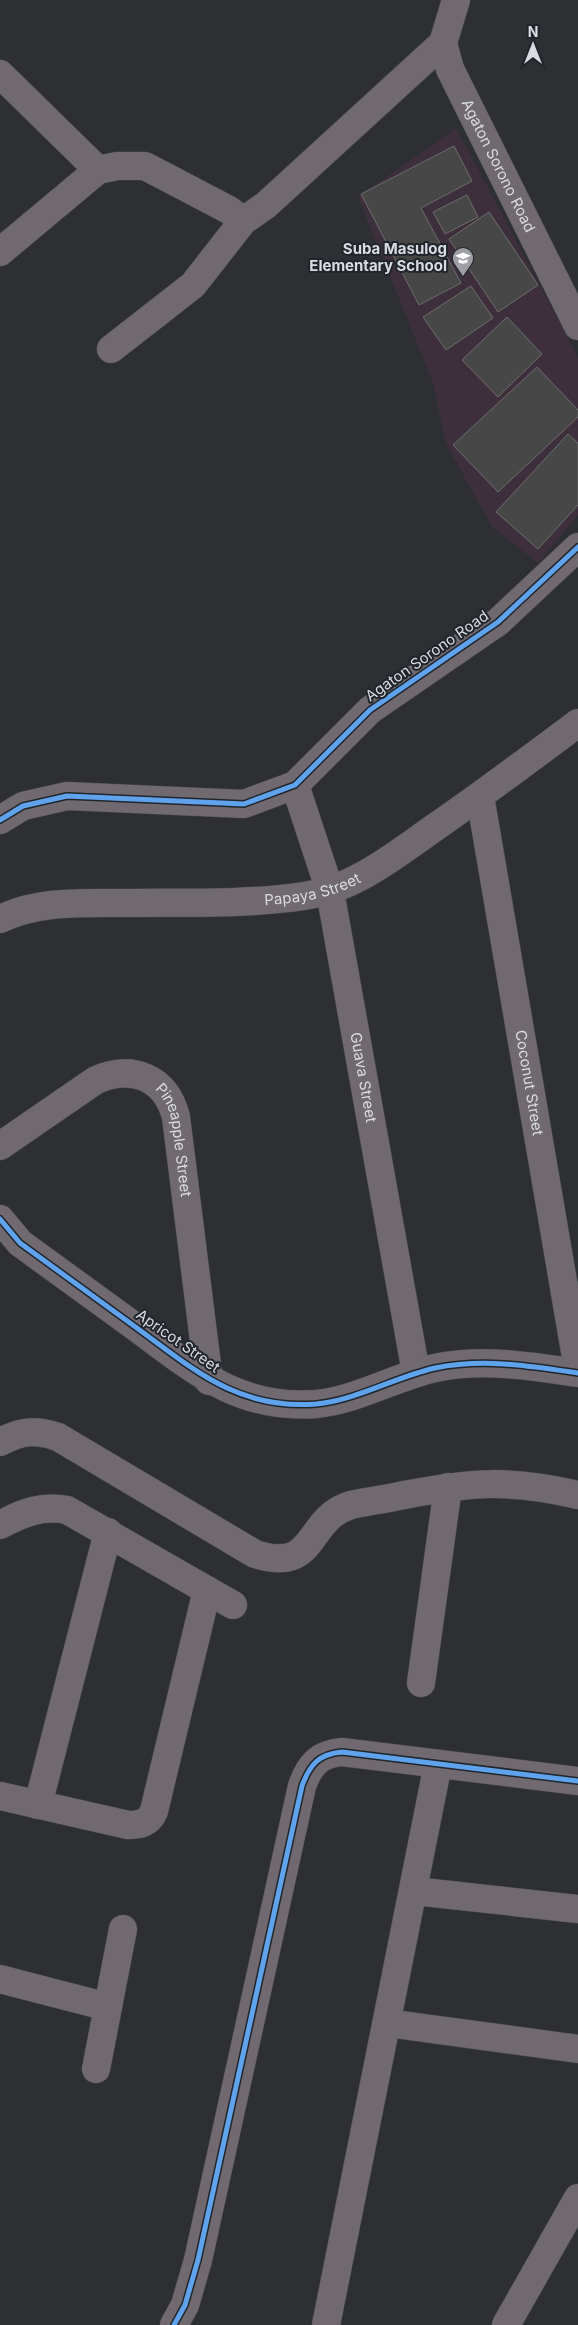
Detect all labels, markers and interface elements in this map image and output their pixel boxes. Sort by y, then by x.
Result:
north arrow [508,20,558,70]
text: N [528,23,538,40]
street label: Agaton Sorono Road [458,96,540,235]
place label: Suba Masulog Elementary School [309,239,447,275]
school or university icon: Suba Masulog Elementary School [451,246,475,277]
street label: Agaton Sorono Road [361,606,492,705]
street label: Papaya Street [263,868,364,909]
street label: Coconut Street [511,1029,548,1137]
street label: Guava Street [346,1031,381,1124]
street label: Pineapple Street [152,1079,196,1198]
street label: Apricot Street [133,1305,224,1377]

